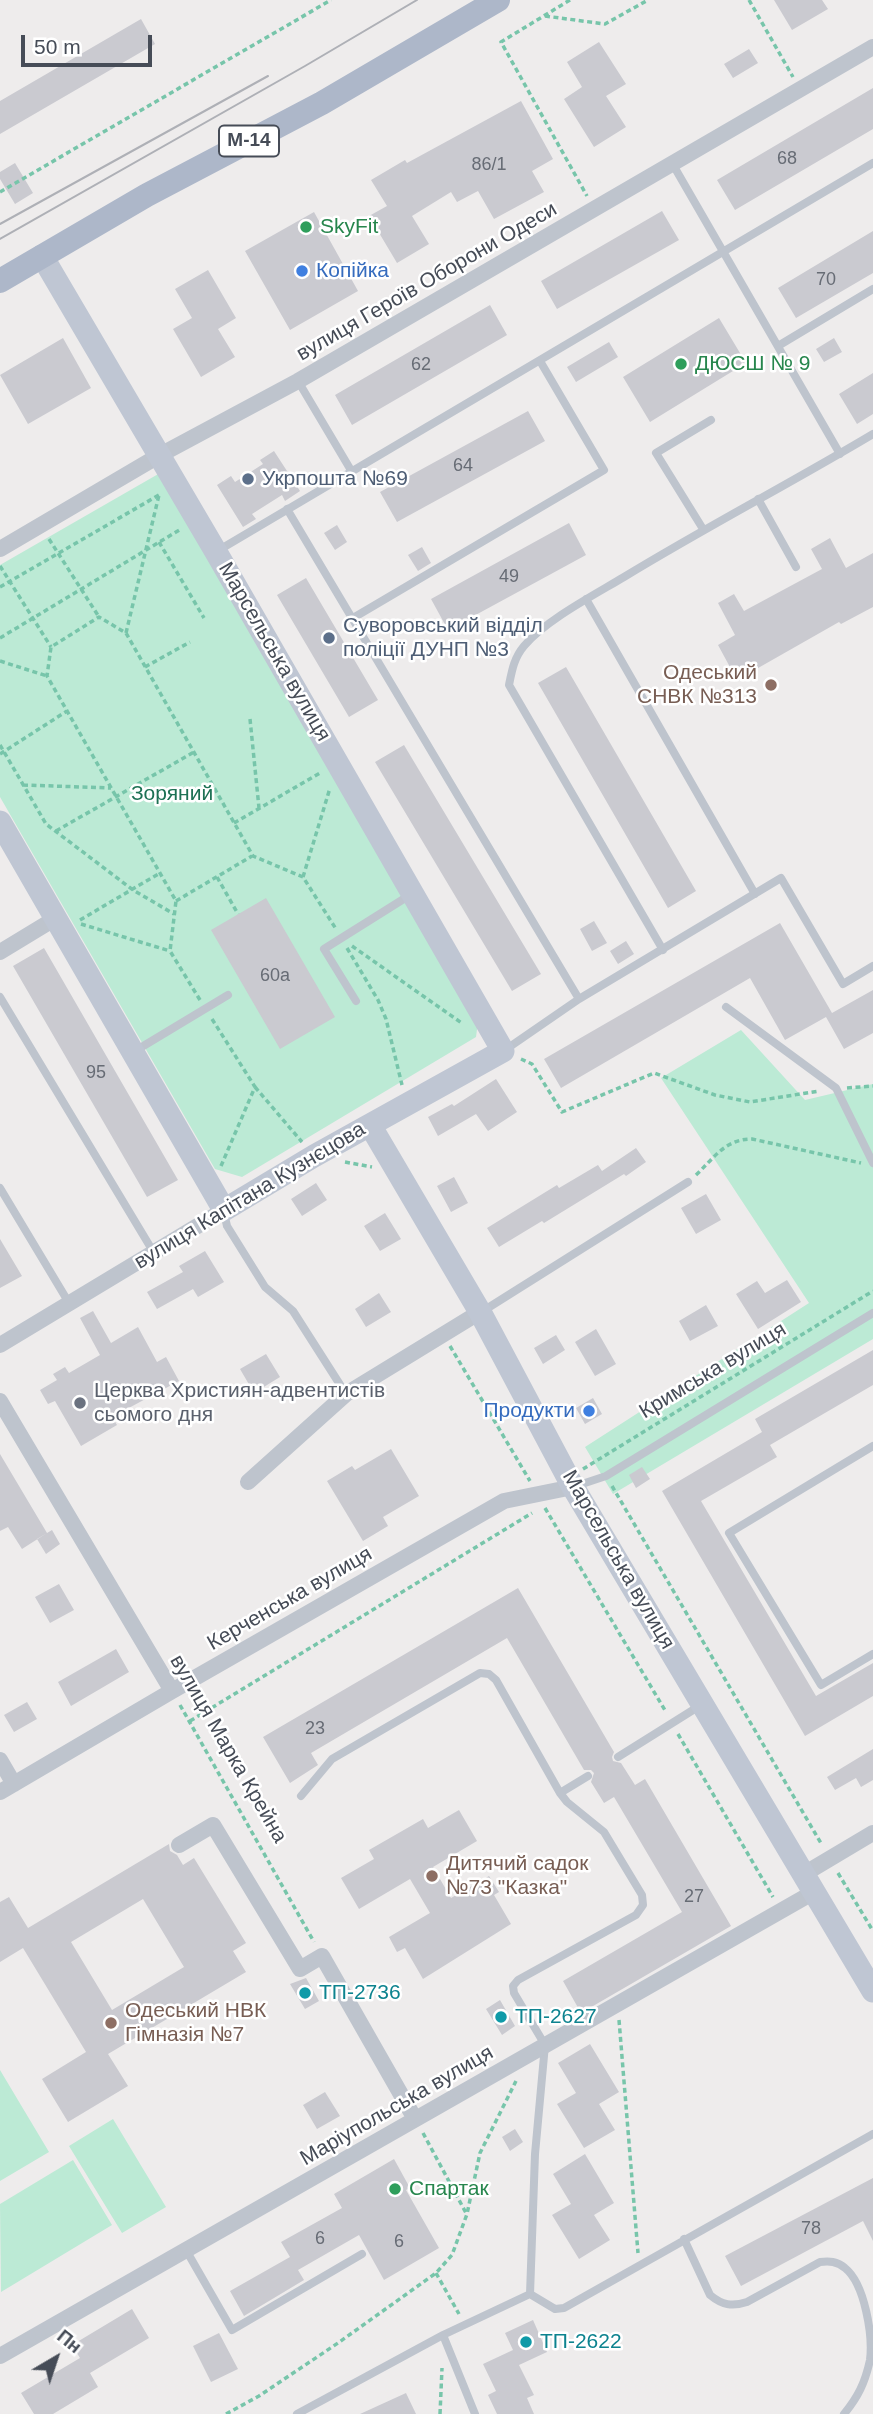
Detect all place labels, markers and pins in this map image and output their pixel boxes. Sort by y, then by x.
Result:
place label: SkyFit [320,214,378,240]
marker: SkyFit [298,219,314,235]
place label: Копійка [316,258,389,284]
marker: Копійка [294,263,310,279]
place label: ДЮСШ № 9 [695,351,810,377]
marker: ДЮСШ № 9 [673,356,689,372]
place label: Укрпошта №69 [262,466,408,492]
marker: Укрпошта №69 [240,471,256,487]
place label: Суворовський відділ поліції ДУНП №3 [343,613,543,663]
marker: Суворовський відділ поліції ДУНП №3 [321,630,337,646]
place label: Одеський СНВК №313 [637,660,757,710]
marker: Одеський СНВК №313 [763,677,779,693]
place label: Церква Християн-адвентистів сьомого дня [94,1378,385,1428]
marker: Церква Християн-адвентистів сьомого дня [72,1395,88,1411]
place label: Продукти [483,1398,575,1424]
marker: Продукти [581,1403,597,1419]
place label: Дитячий садок №73 "Казка" [446,1851,588,1901]
marker: Дитячий садок №73 "Казка" [424,1868,440,1884]
place label: ТП-2736 [319,1980,401,2006]
marker: ТП-2736 [297,1985,313,2001]
place label: Одеський НВК Гімназія №7 [125,1998,266,2048]
place label: ТП-2627 [515,2004,597,2030]
marker: ТП-2627 [493,2009,509,2025]
marker: Одеський НВК Гімназія №7 [103,2015,119,2031]
place label: Спартак [409,2176,489,2202]
marker: Спартак [387,2181,403,2197]
place label: ТП-2622 [540,2329,622,2355]
marker: ТП-2622 [518,2334,534,2350]

